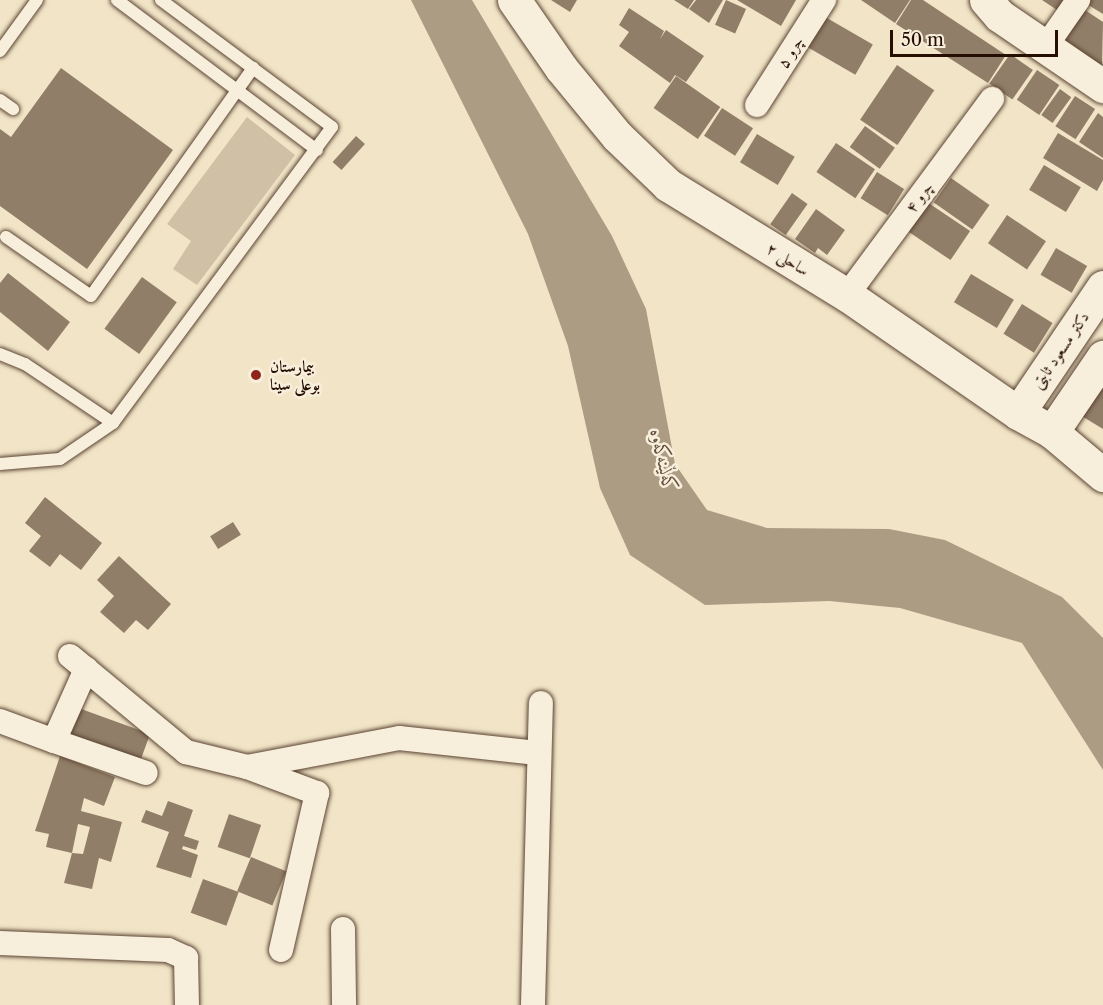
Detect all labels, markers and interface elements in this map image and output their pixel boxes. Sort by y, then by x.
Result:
scale bar [893,18,1061,56]
text: 50 m [901,29,944,51]
street label: چرو ۵ [773,32,807,72]
street label: چرو ۴ [901,178,937,216]
street label: ساحلی ۲ [763,238,813,280]
street label: دکتر مسعود ثابتی [1027,308,1093,392]
place label: بیمارستان بوعلی سینا [270,356,320,394]
marker: بیمارستان بوعلی سینا [247,366,265,384]
water label: کەڵینەکەوە [645,427,681,495]

